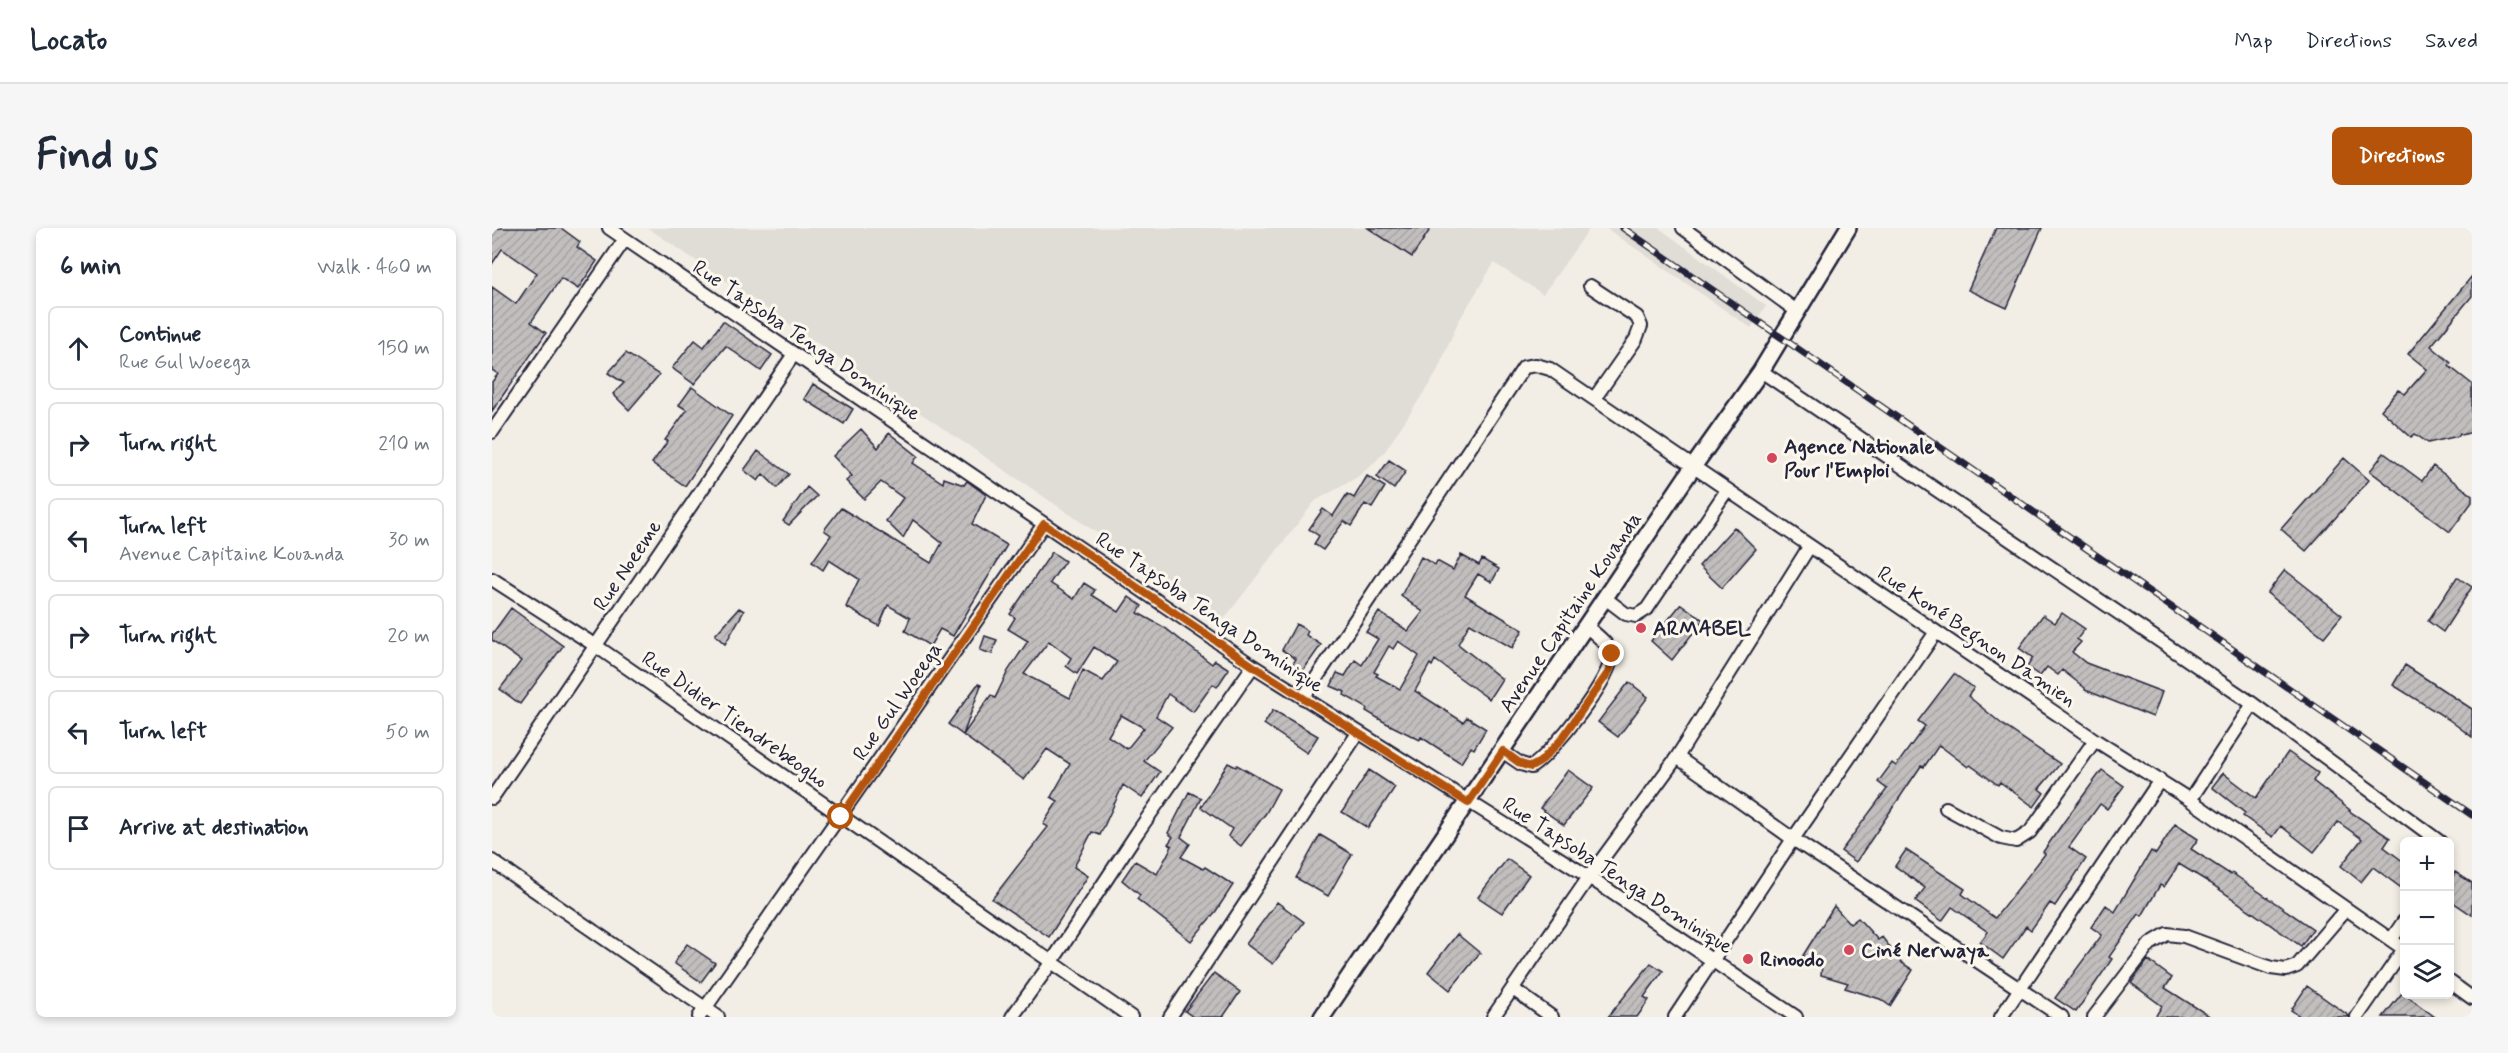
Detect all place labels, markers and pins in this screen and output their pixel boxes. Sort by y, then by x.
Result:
place label: Agence Nationale Pour l'Emploi [1784,433,1934,485]
marker: Agence Nationale Pour l'Emploi [1765,451,1779,465]
place label: ARMABEL [1653,615,1752,643]
marker: ARMABEL [1634,621,1648,635]
place label: Ciné Nerwaya [1861,937,1990,965]
marker: Ciné Nerwaya [1842,943,1856,957]
place label: Rinoodo [1760,946,1824,974]
marker: Rinoodo [1741,952,1755,966]

